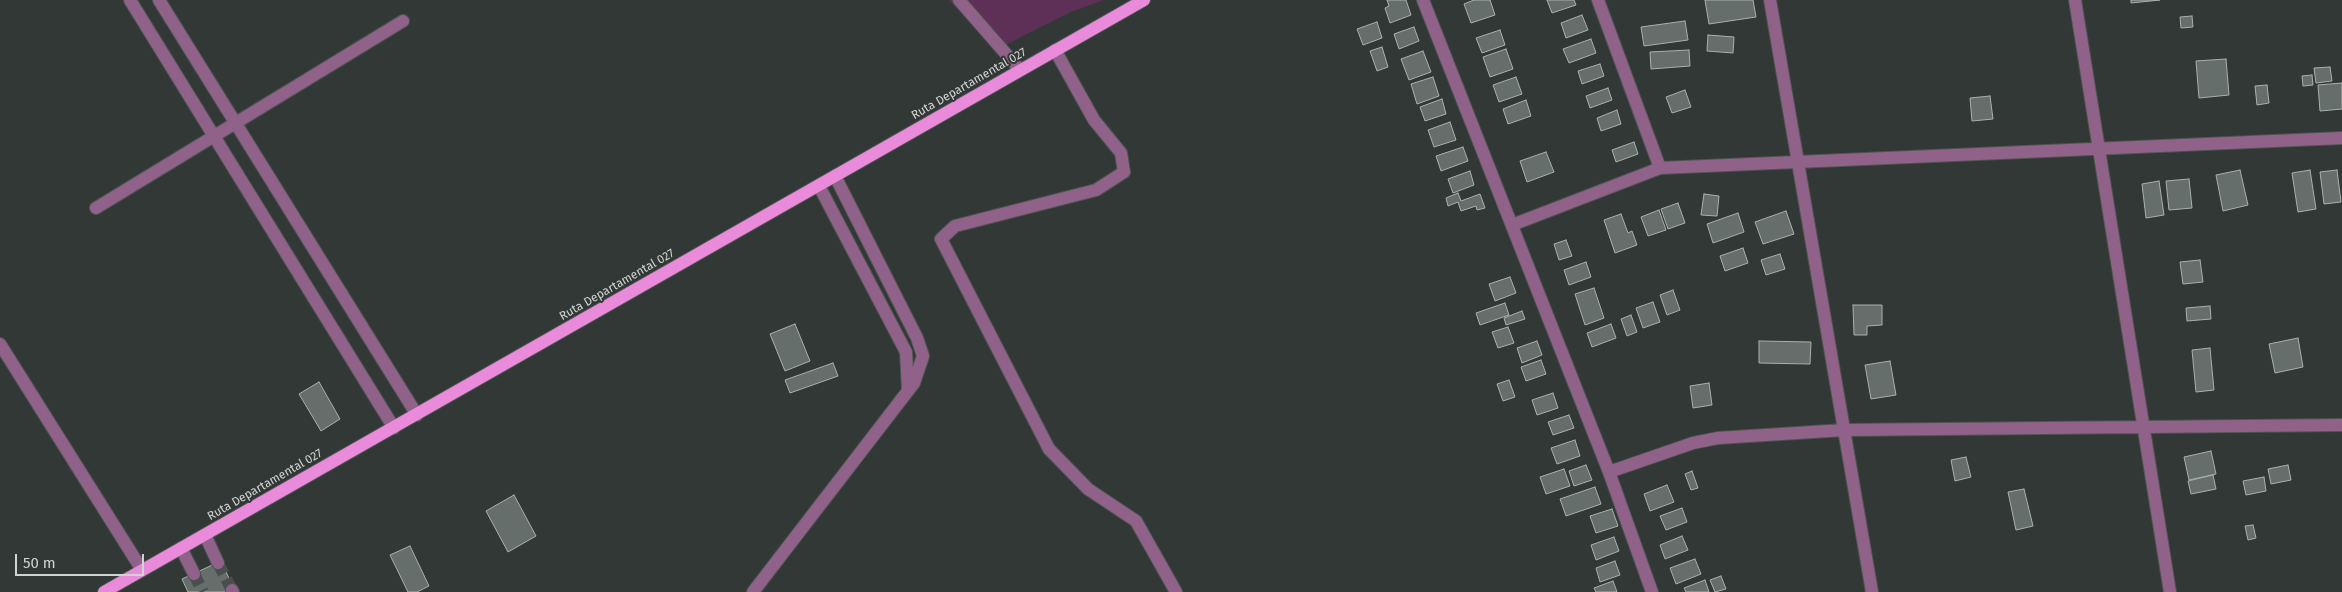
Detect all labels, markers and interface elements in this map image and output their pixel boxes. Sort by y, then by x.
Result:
street label: Ruta Departamental 027 [909,45,1029,123]
street label: Ruta Departamental 027 [557,246,677,324]
street label: Ruta Departamental 027 [205,446,325,524]
scale bar [18,544,146,576]
text: 50 m [23,554,56,572]

